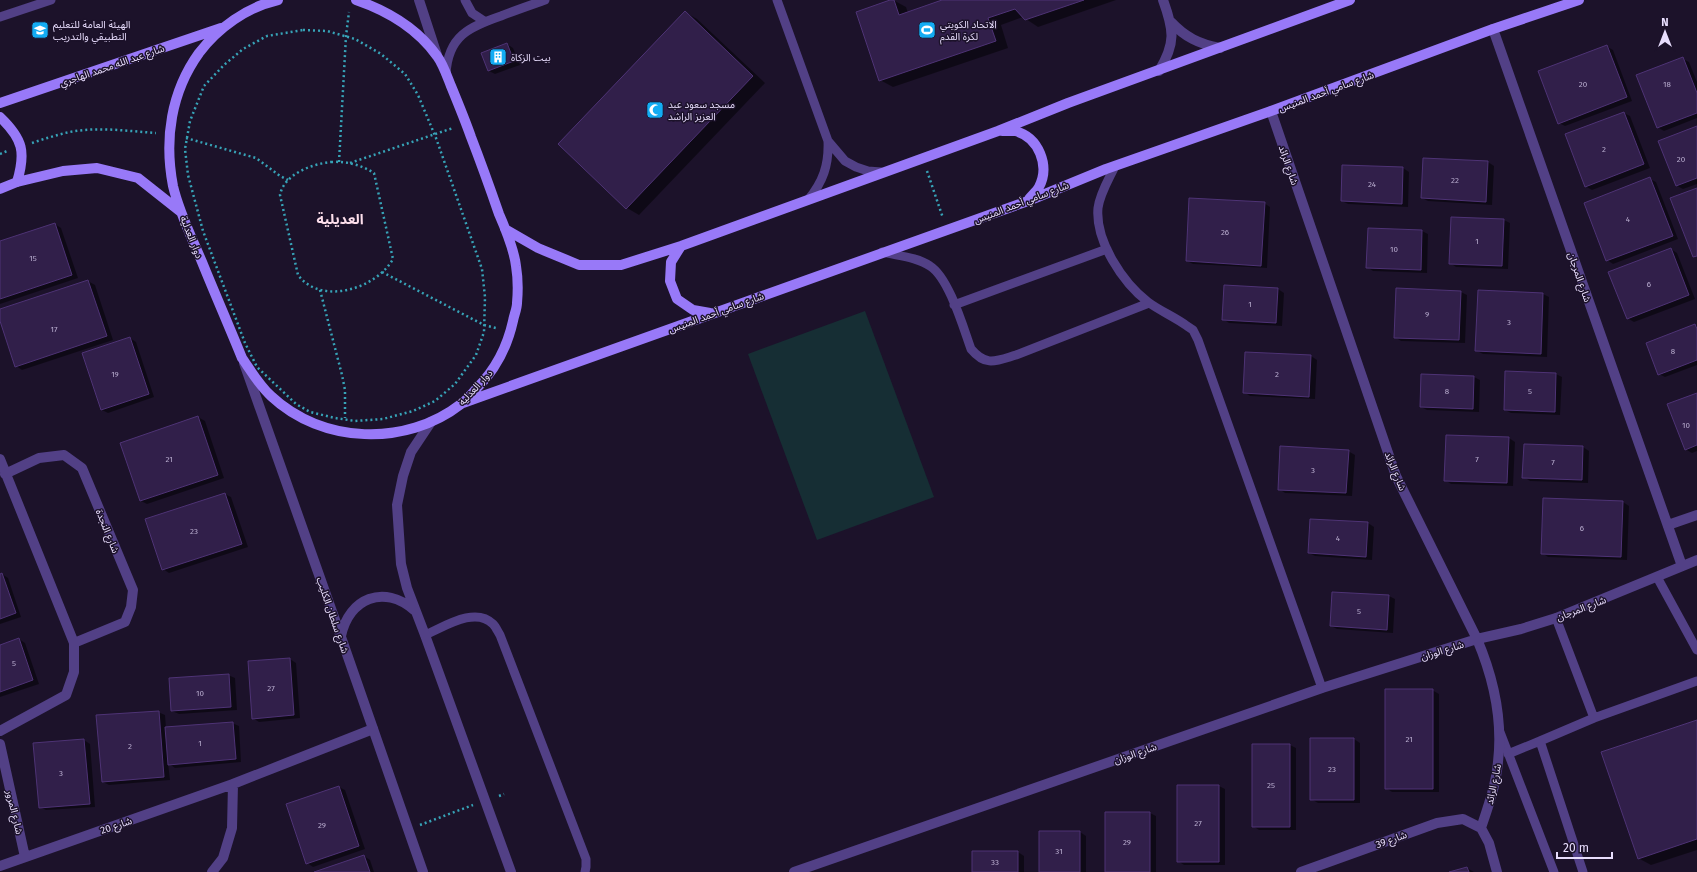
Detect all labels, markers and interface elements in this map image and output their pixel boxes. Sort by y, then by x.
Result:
north arrow [1645,12,1685,52]
text: N [1661,16,1669,29]
place label: الهيئة العامة للتعليم التطبيقي والتدريب [53,19,130,44]
place label: الاتحاد الكويتي لكرة القدم [940,19,997,45]
school or university icon: الهيئة العامة للتعليم التطبيقي والتدريب [30,20,50,40]
sports icon: الاتحاد الكويتي لكرة القدم [917,20,937,40]
street label: شارع عبد الله محمد الهاجري [58,42,167,91]
building icon: بيت الزكاة [488,47,508,67]
place label: بيت الزكاة [511,52,551,64]
street label: شارع سامي أحمد المنيس [1277,69,1376,116]
house number: 20 [1579,80,1588,89]
house number: 18 [1663,80,1672,89]
place label: مسجد سعود عبد العزيز الراشد [668,99,735,123]
mosque icon: مسجد سعود عبد العزيز الراشد [645,100,665,120]
street label: شارع الرائد [1275,144,1300,187]
house number: 2 [1602,145,1606,154]
house number: 20 [1677,155,1686,164]
house number: 22 [1451,176,1459,185]
street label: شارع سامي أحمد المنيس [972,179,1071,228]
house number: 24 [1368,180,1377,189]
district label: العديلية [316,211,364,228]
street label: دوار العدلية [177,214,205,261]
house number: 4 [1626,215,1631,224]
house number: 26 [1221,228,1229,237]
house number: 1 [1475,237,1479,246]
house number: 10 [1390,245,1398,254]
street label: شارع المرجان [1564,251,1593,304]
house number: 15 [29,254,37,263]
house number: 6 [1647,280,1651,289]
street label: شارع سامي أحمد المنيس [667,290,766,337]
house number: 1 [1248,300,1252,309]
house number: 9 [1425,310,1429,319]
house number: 3 [1507,318,1511,327]
house number: 17 [50,325,58,334]
house number: 8 [1671,347,1676,356]
street label: دوار العدلية [456,367,495,408]
house number: 19 [111,370,119,379]
house number: 2 [1275,370,1279,379]
house number: 8 [1445,387,1450,396]
house number: 5 [1528,387,1532,396]
house number: 10 [1682,421,1690,430]
street label: شارع الرائد [1381,450,1408,493]
house number: 21 [165,455,173,464]
house number: 7 [1475,455,1479,464]
house number: 7 [1551,458,1555,467]
house number: 3 [1311,466,1315,475]
street label: شارع النجدة [92,508,121,556]
house number: 6 [1580,524,1584,533]
house number: 23 [190,527,198,536]
house number: 4 [1336,534,1341,543]
street label: شارع سلطان الكليب [312,575,351,656]
street label: شارع المرجان [1555,594,1608,625]
house number: 5 [1357,607,1361,616]
street label: شارع الوزان [1419,639,1466,664]
house number: 5 [12,659,16,668]
house number: 27 [267,684,275,693]
house number: 10 [196,689,204,698]
house number: 21 [1405,735,1413,744]
house number: 1 [198,739,202,748]
street label: شارع الوزان [1112,741,1159,768]
house number: 2 [128,742,132,751]
street label: شارع الرائد [1484,763,1505,806]
house number: 23 [1328,765,1336,774]
house number: 3 [59,769,63,778]
house number: 25 [1267,781,1275,790]
street label: شارع المرور [2,788,25,836]
street label: شارع 20 [99,815,134,838]
house number: 27 [1194,819,1202,828]
house number: 29 [318,821,326,830]
street label: شارع 39 [1374,829,1409,852]
scale bar [1557,834,1612,860]
house number: 29 [1123,838,1131,847]
text: 20 m [1563,841,1589,855]
house number: 31 [1055,847,1063,856]
house number: 33 [991,858,999,867]

